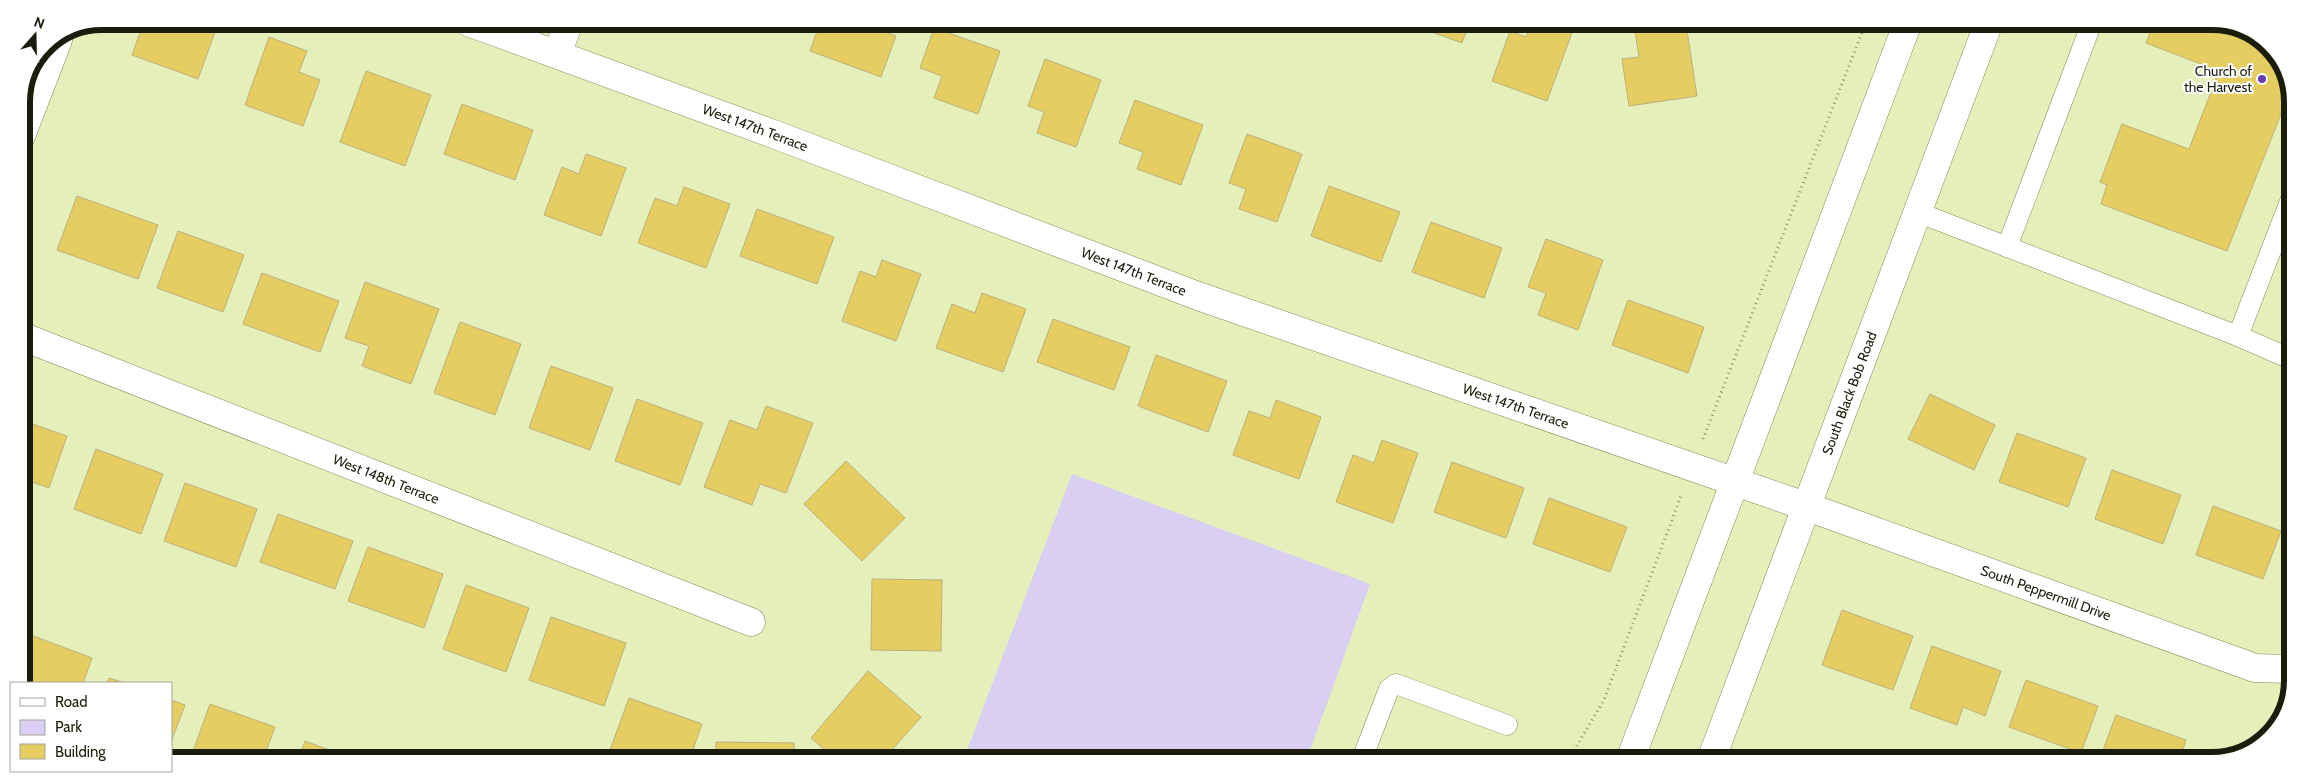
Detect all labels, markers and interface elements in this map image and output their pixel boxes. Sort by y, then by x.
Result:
north arrow [10,10,60,60]
text: N [32,13,47,33]
place label: Church of the Harvest [2184,62,2252,96]
marker: Church of the Harvest [2256,73,2268,85]
street label: West 147th Terrace [700,100,811,155]
street label: West 147th Terrace [1079,243,1189,300]
street label: South Black Bob Road [1818,329,1881,457]
street label: West 147th Terrace [1460,379,1571,433]
street label: West 148th Terrace [330,450,442,508]
street label: South Peppermill Drive [1978,561,2114,624]
legend [10,682,172,772]
text: Road [55,693,88,711]
text: Park [55,718,82,736]
text: Building [55,743,106,761]

